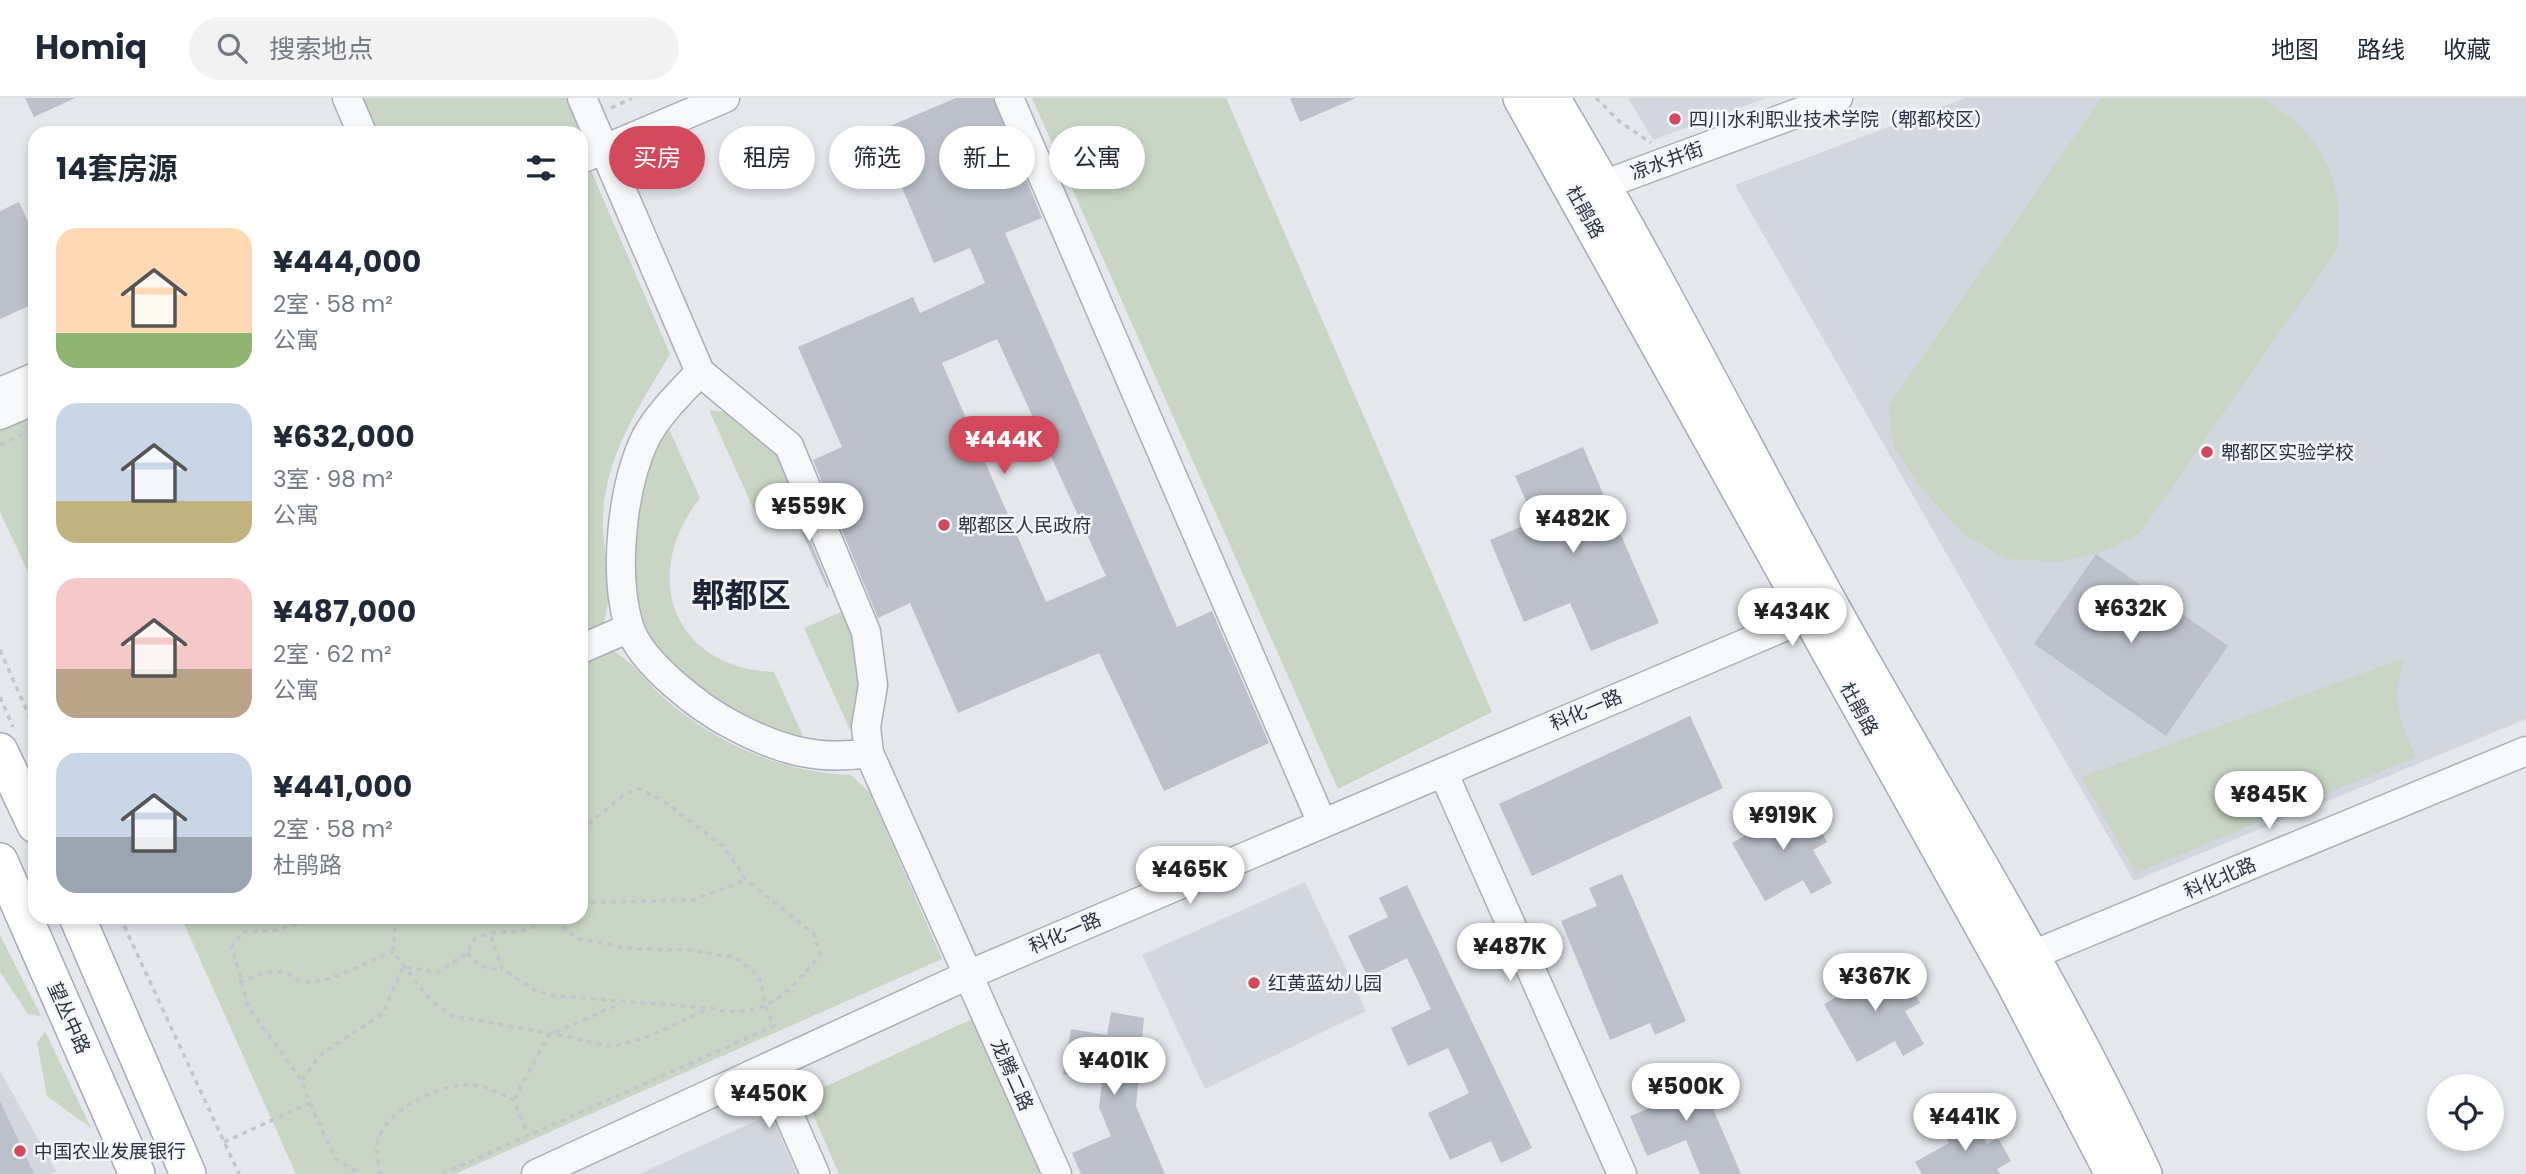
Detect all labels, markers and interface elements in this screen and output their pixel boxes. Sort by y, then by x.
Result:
search box [189,17,679,80]
text: Homiq [35,24,147,71]
icon: search [213,29,251,67]
text: 搜索地点 [269,31,373,67]
text: 地图 [2271,33,2319,66]
text: 路线 [2357,33,2405,66]
text: 收藏 [2443,33,2491,66]
place label: 四川水利职业技术学院（郫都校区） [1689,106,1993,133]
marker: 四川水利职业技术学院（郫都校区） [1667,111,1683,127]
chip: 买房 [609,126,705,189]
chip: 租房 [719,126,815,189]
chip: 筛选 [829,126,925,189]
chip: 新上 [939,126,1035,189]
chip: 公寓 [1049,126,1145,189]
street label: 凉水井街 [1627,135,1707,187]
text: 14套房源 [56,147,178,190]
icon: filters [522,149,560,187]
street label: 杜鹃路 [1559,181,1611,243]
text: ¥444,000 [273,240,421,283]
icon: home [112,256,196,340]
text: 2室 · 58 m² [273,288,393,320]
text: 公寓 [273,324,319,356]
text: ¥632,000 [273,415,415,458]
pin: ¥444K [955,416,1053,476]
text: ¥444K [965,423,1043,455]
icon: home [112,431,196,515]
place label: 郫都区实验学校 [2221,439,2354,466]
marker: 郫都区实验学校 [2199,444,2215,460]
text: 3室 · 98 m² [273,463,393,495]
pin: ¥559K [760,484,858,543]
text: ¥559K [771,490,847,522]
pin: ¥482K [1524,496,1622,555]
text: 公寓 [273,499,319,531]
text: ¥482K [1535,502,1611,534]
place label: 郫都区人民政府 [958,512,1091,539]
marker: 郫都区人民政府 [936,517,952,533]
district label: 郫都区 [692,572,791,619]
pin: ¥632K [2082,586,2180,645]
pin: ¥434K [1743,588,1841,648]
text: ¥487,000 [273,590,416,633]
text: ¥632K [2094,592,2168,624]
text: ¥434K [1754,595,1830,627]
icon: home [112,606,196,690]
text: 2室 · 62 m² [273,638,392,670]
text: 公寓 [273,674,319,706]
street label: 杜鹃路 [1833,678,1885,740]
street label: 科化一路 [1546,683,1626,737]
text: ¥441,000 [273,765,412,808]
pin: ¥845K [2220,772,2318,831]
text: ¥845K [2231,778,2307,810]
icon: home [112,781,196,865]
pin: ¥919K [1734,792,1832,852]
text: ¥919K [1749,799,1817,831]
text: 2室 · 58 m² [273,813,393,845]
pin: ¥465K [1141,846,1239,906]
text: 杜鹃路 [273,849,342,881]
street label: 科化北路 [2180,851,2260,905]
text: ¥465K [1152,853,1228,885]
street label: 科化一路 [1025,906,1105,960]
pin: ¥487K [1461,924,1559,983]
text: ¥487K [1473,930,1547,962]
pin: ¥367K [1826,954,1924,1013]
text: ¥367K [1839,960,1911,992]
place label: 红黄蓝幼儿园 [1268,970,1382,997]
marker: 红黄蓝幼儿园 [1246,975,1262,991]
street label: 望丛中路 [41,978,97,1058]
street label: 龙腾二路 [984,1035,1040,1115]
pin: ¥401K [1065,1038,1163,1097]
text: ¥401K [1079,1044,1149,1076]
pin: ¥500K [1637,1063,1735,1123]
pin: ¥450K [720,1070,818,1130]
text: ¥500K [1648,1070,1724,1102]
map controls [2427,1074,2504,1151]
button: locate [2427,1074,2504,1151]
text: ¥450K [731,1077,807,1109]
pin: ¥441K [1916,1094,2014,1153]
text: ¥441K [1929,1100,2001,1132]
place label: 中国农业发展银行 [34,1138,186,1165]
marker: 中国农业发展银行 [12,1143,28,1159]

